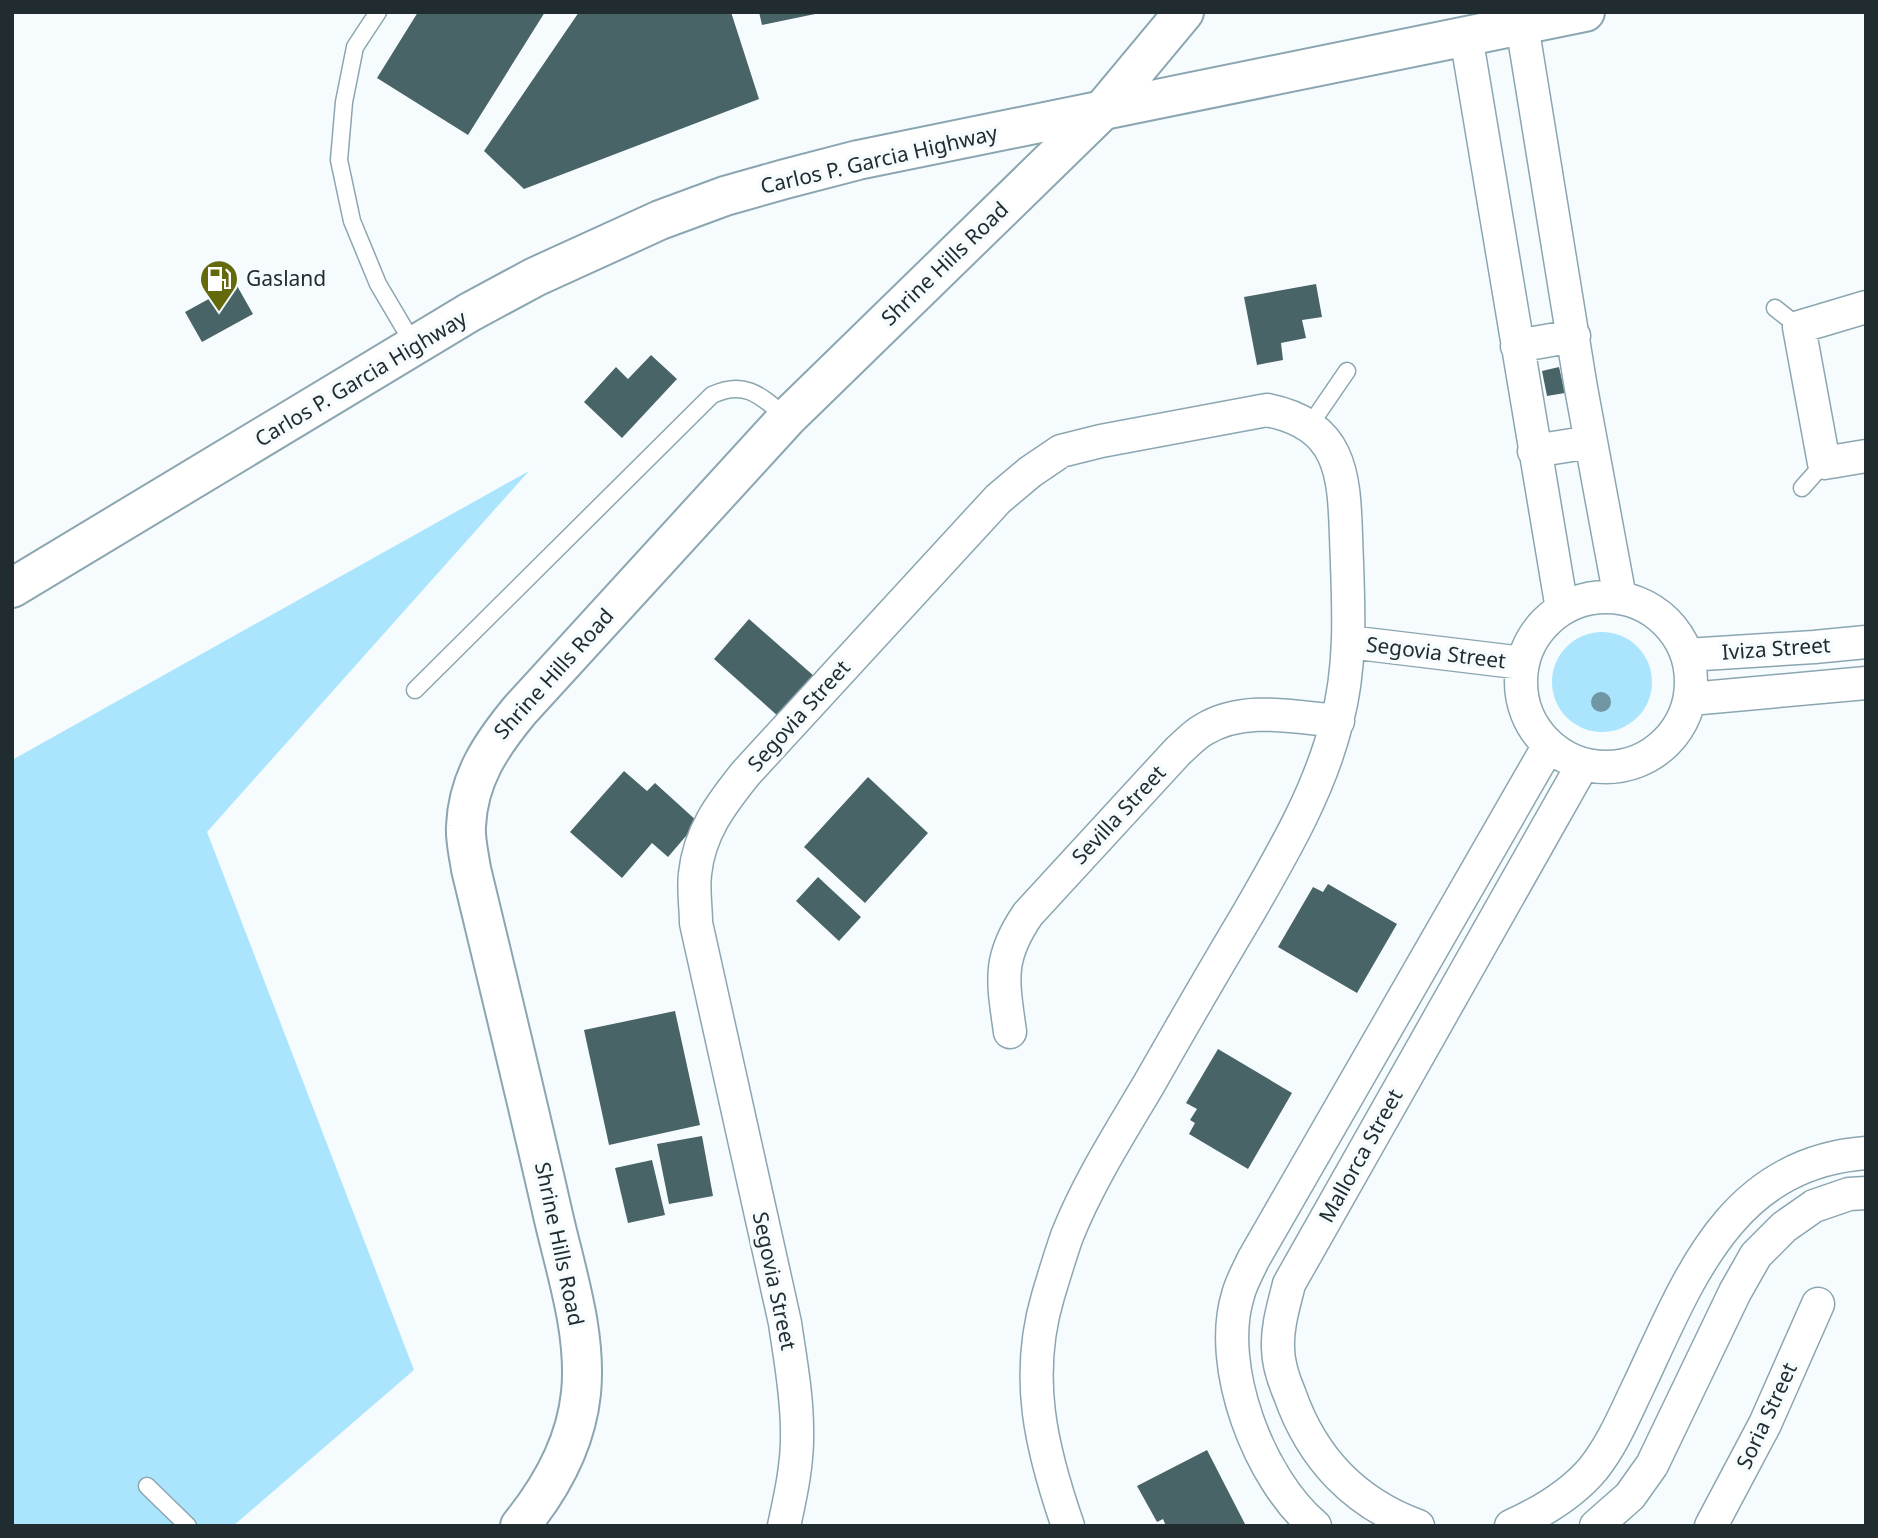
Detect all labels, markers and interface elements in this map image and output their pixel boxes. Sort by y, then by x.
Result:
street label: Carlos P. Garcia Highway [758,118,1000,200]
street label: Shrine Hills Road [875,195,1014,331]
fuel station icon: Gasland [198,258,240,313]
place label: Gasland [246,264,326,292]
street label: Carlos P. Garcia Highway [249,304,472,453]
street label: Shrine Hills Road [487,602,619,745]
street label: Segovia Street [1365,630,1508,675]
street label: Iviza Street [1721,630,1832,666]
street label: Segovia Street [741,653,856,777]
street label: Sevilla Street [1065,758,1172,870]
street label: Mallorca Street [1312,1083,1409,1227]
street label: Shrine Hills Road [529,1159,591,1328]
street label: Segovia Street [747,1209,803,1353]
street label: Soria Street [1729,1358,1803,1473]

